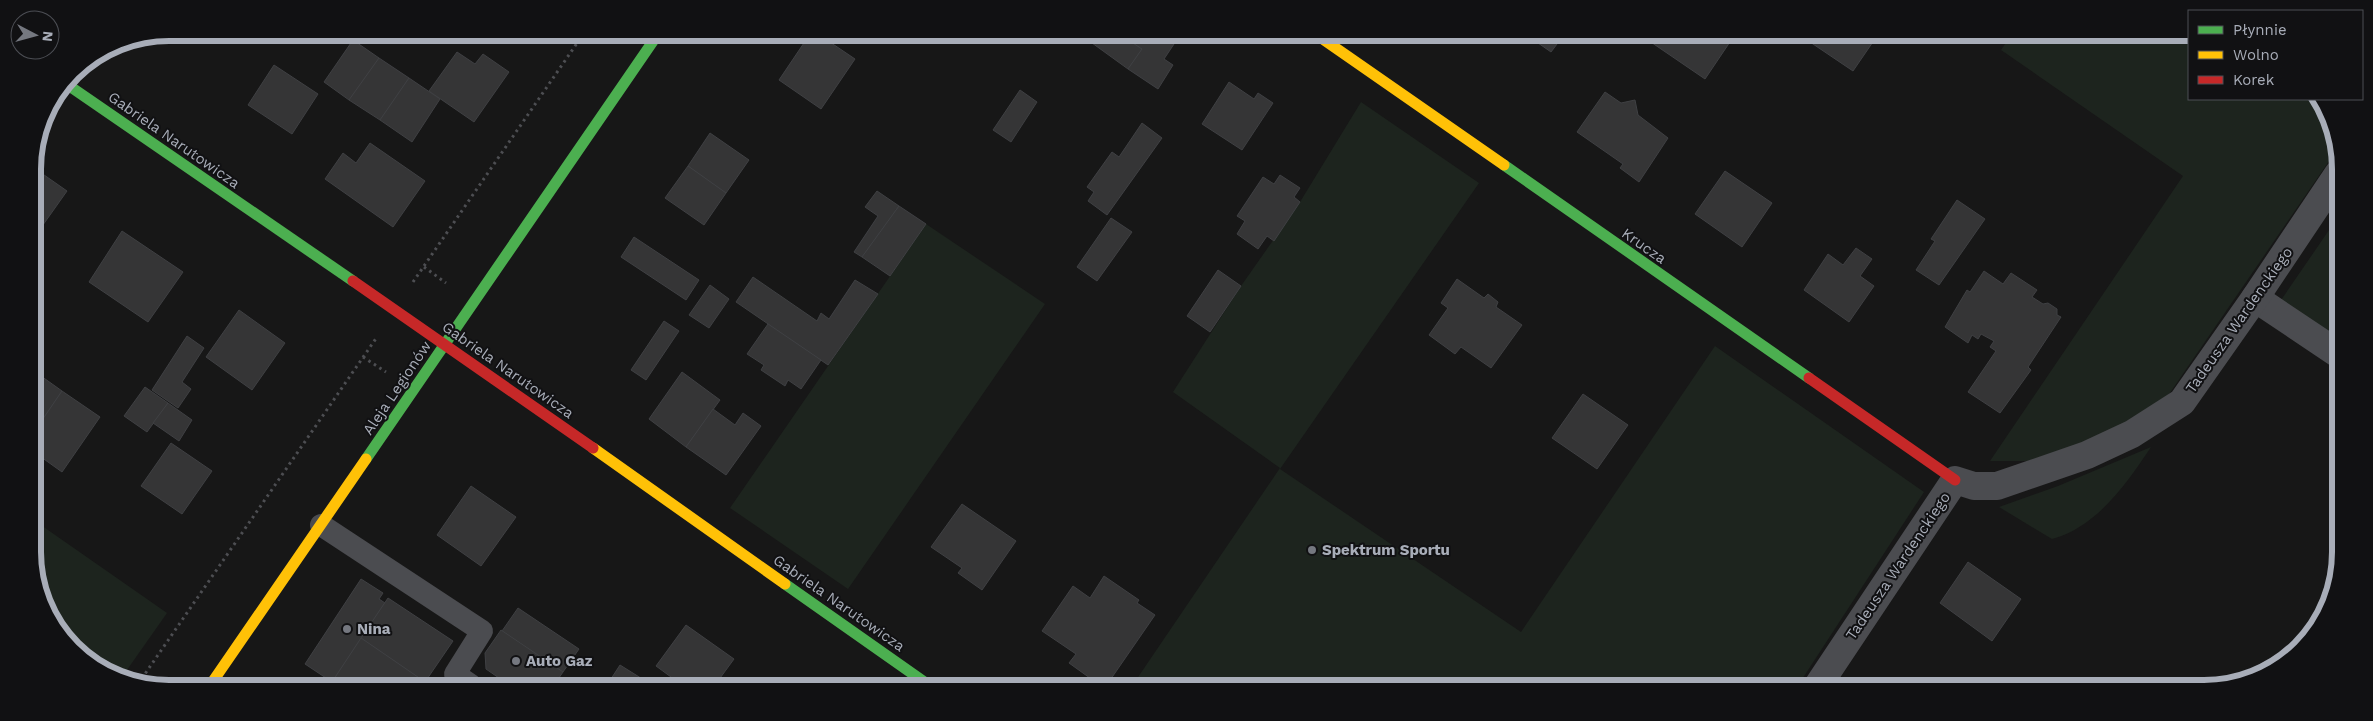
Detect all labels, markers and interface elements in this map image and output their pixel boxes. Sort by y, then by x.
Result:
north arrow [10,10,60,60]
legend [2188,10,2363,100]
text: Płynnie [2233,21,2287,39]
text: N [39,30,56,42]
text: Wolno [2233,46,2279,64]
text: Korek [2233,71,2275,89]
street label: Gabriela Narutowicza [105,88,244,193]
street label: Krucza [1618,224,1670,268]
street label: Tadeusza Wardenckiego [2182,243,2296,397]
street label: Gabriela Narutowicza [439,318,578,423]
street label: Aleja Legionów [359,337,435,438]
street label: Tadeusza Wardenckiego [1842,489,1954,643]
place label: Spektrum Sportu [1322,541,1450,559]
marker: Spektrum Sportu [1306,544,1318,556]
street label: Gabriela Narutowicza [770,551,909,656]
place label: Nina [357,620,391,638]
marker: Nina [341,623,353,635]
place label: Auto Gaz [526,652,593,670]
marker: Auto Gaz [510,655,522,667]

